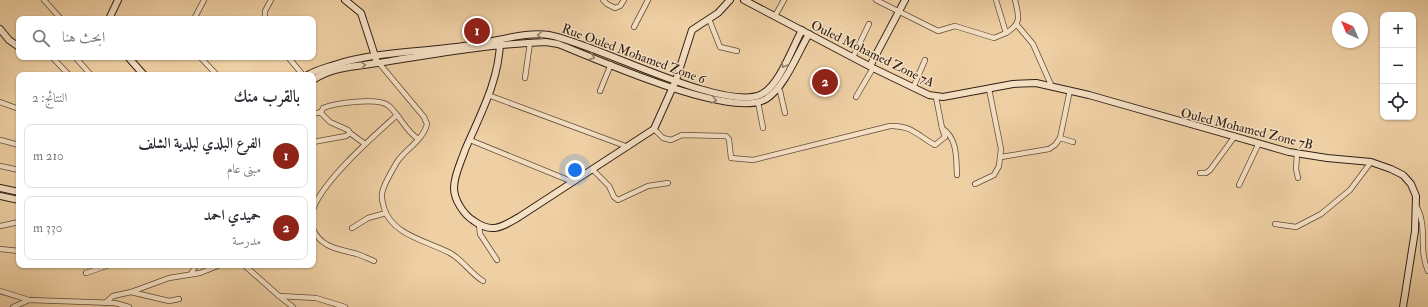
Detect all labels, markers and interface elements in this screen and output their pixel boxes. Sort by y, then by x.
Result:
north arrow [1332,12,1368,48]
map controls [1380,12,1416,120]
button: + [1380,12,1416,48]
search box [16,16,316,60]
pin: 1 [464,16,490,46]
street label: Ouled Mohamed Zone 7A [808,17,938,91]
street label: Rue Ouled Mohamed Zone 6 [560,20,709,88]
icon: search [30,27,52,49]
text: ابحث هنا [62,28,105,47]
one-way arrow [537,31,543,39]
button: − [1380,48,1416,84]
one-way arrow [588,52,595,60]
one-way arrow [360,61,367,70]
one-way arrow [781,61,789,68]
pin: 2 [812,67,838,97]
button: locate [1380,84,1416,120]
text: بالقرب منك [234,86,300,107]
text: النتائج: 2 [32,90,67,106]
one-way arrow [711,95,718,103]
street label: Ouled Mohamed Zone 7B [1179,105,1315,153]
text: الفرع البلدي لبلدية الشلف [138,134,261,153]
text: 210 m [33,148,64,164]
text: 1 [284,148,288,164]
your location [565,160,585,180]
text: مبنى عام [227,161,261,177]
text: حميدي احمد [203,206,261,225]
text: 330 m [33,220,63,236]
text: 2 [283,220,289,236]
text: مدرسة [232,233,261,249]

